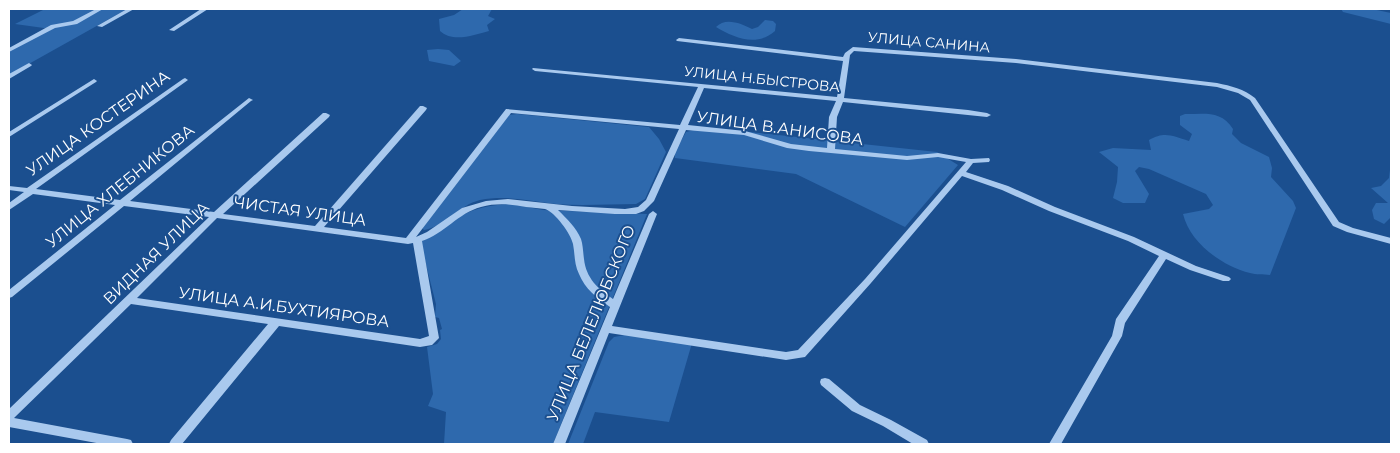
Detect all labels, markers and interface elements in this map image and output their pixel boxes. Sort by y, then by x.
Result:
street label: УЛИЦА САНИНА [867,28,991,56]
street label: УЛИЦА Н.БЫСТРОВА [683,62,841,96]
street label: УЛИЦА КОСТЕРИНА [23,66,173,180]
street label: УЛИЦА В.АНИСОВА [695,107,865,149]
street label: УЛИЦА ХЛЕБНИКОВА [42,120,198,252]
street label: ЧИСТАЯ УЛИЦА [233,192,367,230]
street label: ВИДНАЯ УЛИЦА [99,198,213,308]
street label: УЛИЦА БЕЛЕЛЮБСКОГО [543,222,639,424]
street label: УЛИЦА А.И.БУХТИЯРОВА [177,283,391,331]

